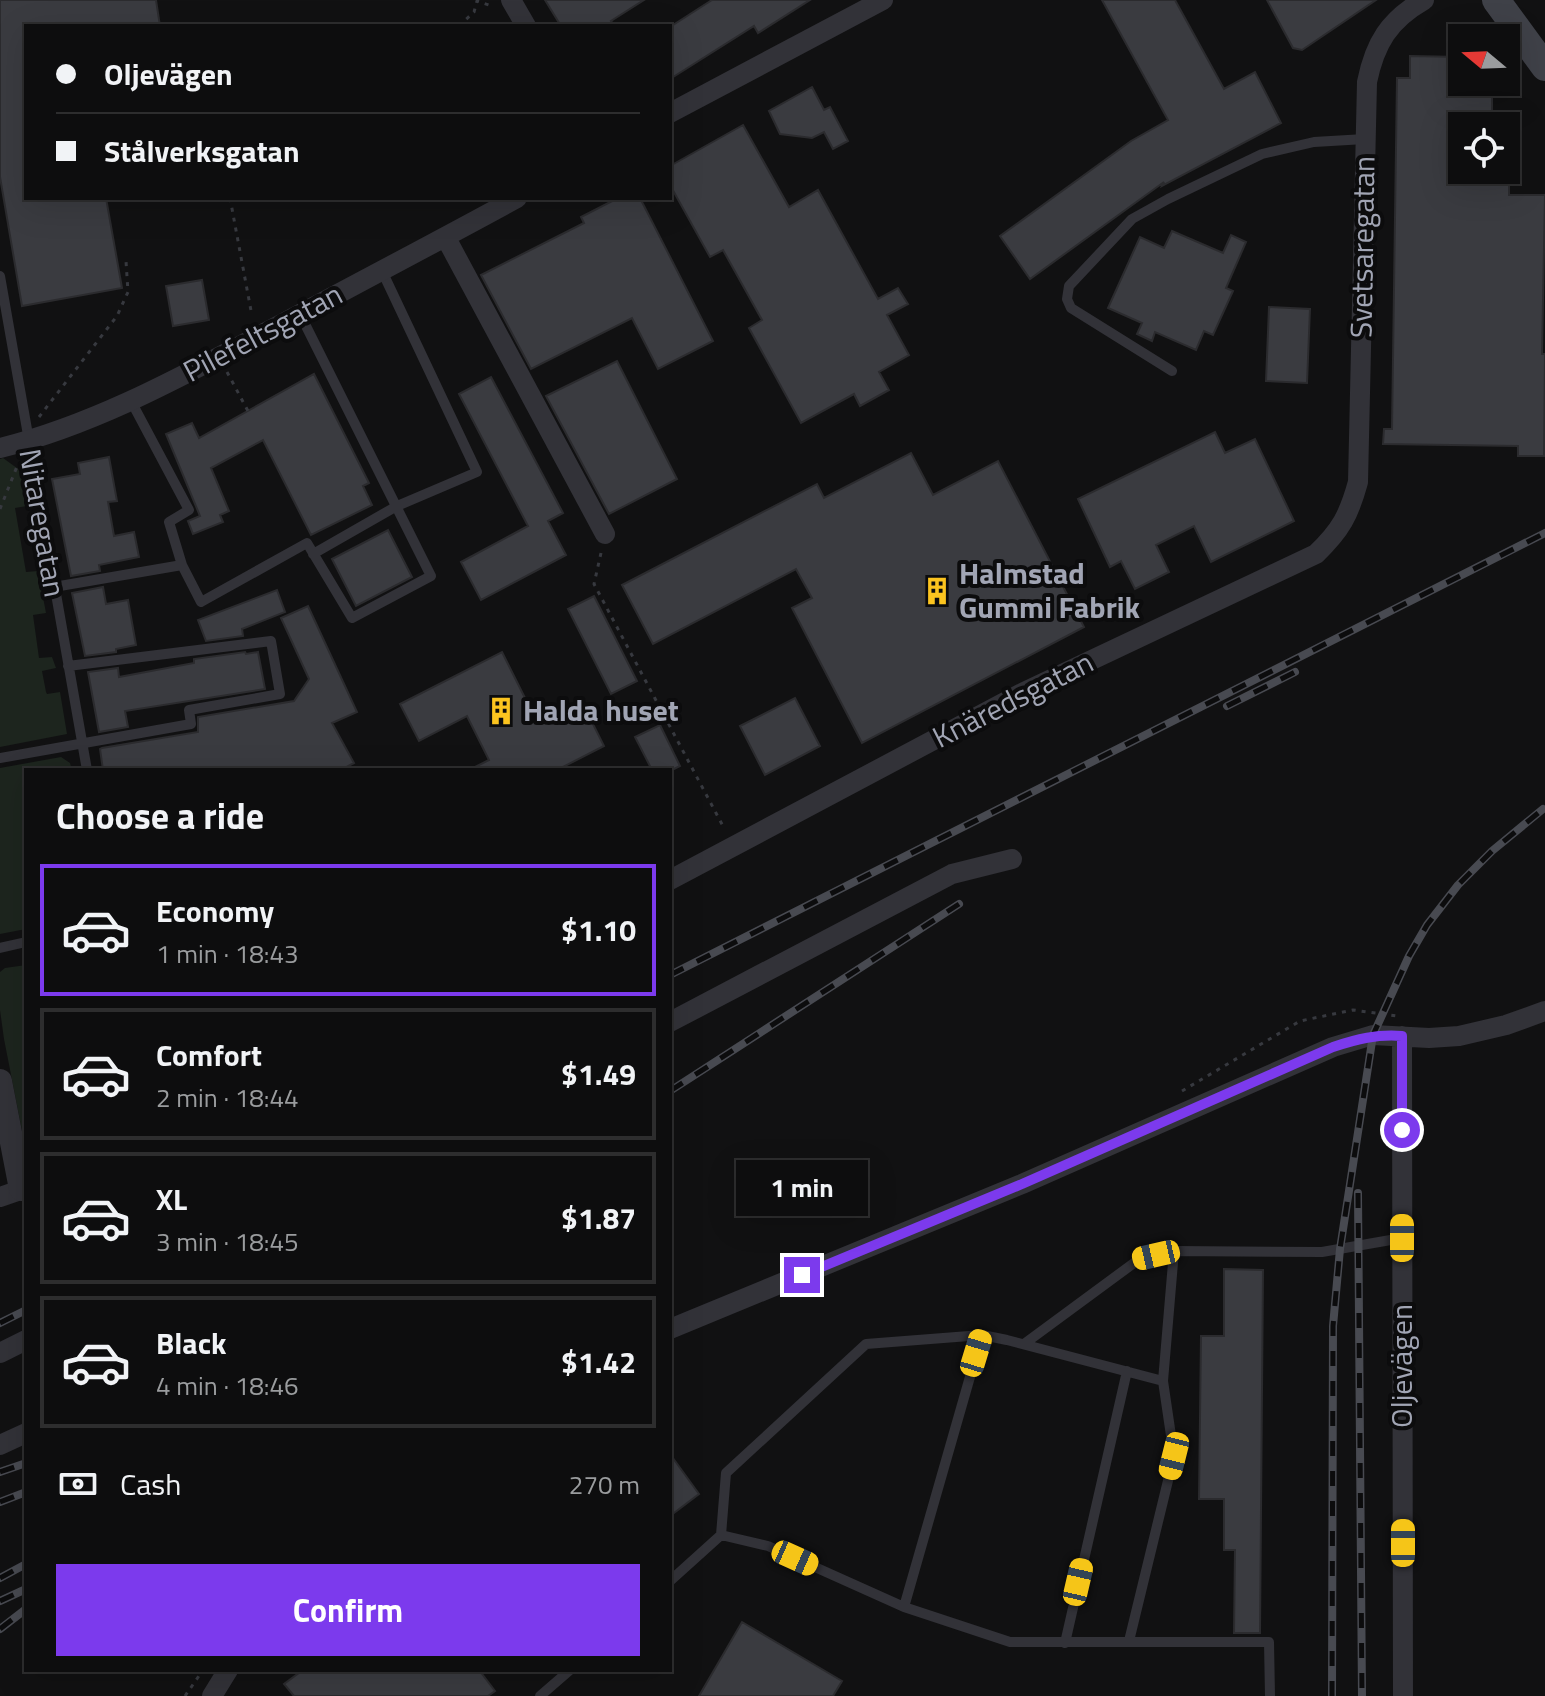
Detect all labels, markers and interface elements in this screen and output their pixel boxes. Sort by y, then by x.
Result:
north arrow [1448,24,1520,96]
map controls [1448,24,1520,184]
text: Oljevägen [104,51,233,97]
button: locate [1448,112,1520,184]
text: Stålverksgatan [104,128,300,174]
street label: Svetsaregatan [1337,156,1387,338]
street label: Pilefeltsgatan [175,271,350,393]
street label: Nitaregatan [7,445,79,601]
place label: Halmstad Gummi Fabrik [959,550,1141,630]
building icon: Halmstad Gummi Fabrik [922,576,952,606]
street label: Knäredsgatan [924,639,1101,759]
place label: Halda huset [523,687,679,733]
building icon: Halda huset [486,696,516,726]
text: Choose a ride [56,788,264,843]
text: Economy [156,888,274,934]
icon: car [60,894,132,966]
text: $1.10 [561,907,636,953]
text: 1 min · 18:43 [156,934,299,973]
text: Comfort [156,1032,262,1078]
icon: car [60,1038,132,1110]
text: $1.49 [561,1051,636,1097]
text: 2 min · 18:44 [156,1078,299,1117]
route start [1384,1112,1420,1148]
callout: 1 min [736,1159,868,1215]
text: 1 min [770,1168,834,1207]
text: XL [156,1176,187,1222]
icon: car [60,1182,132,1254]
text: $1.87 [561,1195,636,1241]
car [1390,1214,1414,1262]
text: 3 min · 18:45 [156,1222,299,1261]
car [1130,1238,1182,1272]
route end [784,1257,820,1293]
street label: Oljevägen [1378,1304,1424,1428]
text: Black [156,1320,227,1366]
icon: car [60,1326,132,1398]
car [958,1327,994,1379]
text: $1.42 [561,1339,636,1385]
text: 4 min · 18:46 [156,1366,299,1405]
car [1157,1430,1191,1482]
text: Cash [120,1461,181,1507]
icon: cash [56,1462,100,1506]
text: 270 m [569,1465,640,1504]
car [1391,1519,1415,1567]
car [768,1537,822,1579]
car [1061,1556,1095,1608]
button: Confirm [56,1564,640,1656]

